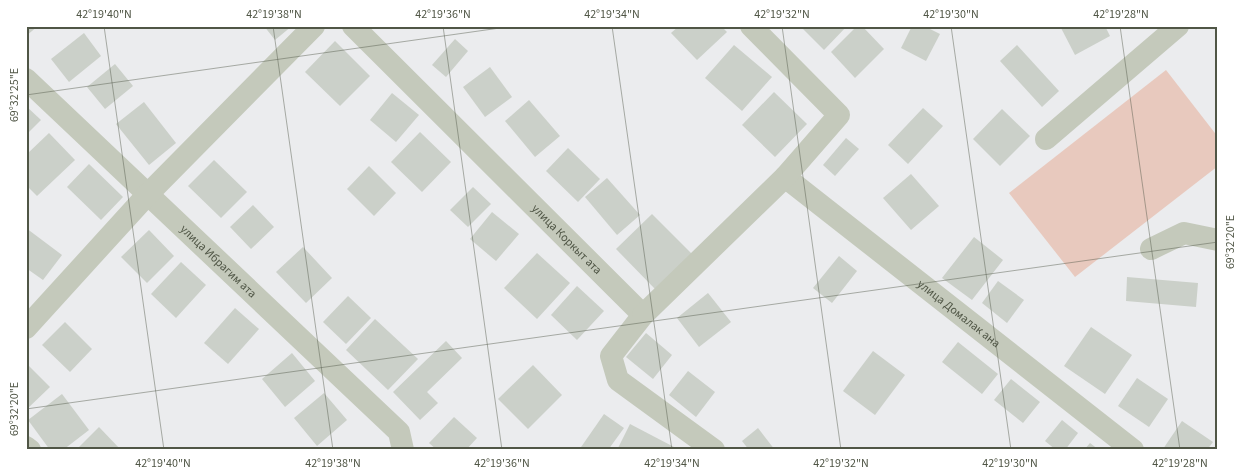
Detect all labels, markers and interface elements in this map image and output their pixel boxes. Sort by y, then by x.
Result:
text: 42°19'40"N [76,6,132,23]
text: 42°19'38"N [246,6,302,23]
text: 42°19'36"N [415,6,471,23]
text: 42°19'34"N [584,6,640,23]
text: 42°19'32"N [754,6,810,23]
text: 42°19'30"N [923,6,979,23]
text: 42°19'28"N [1093,6,1149,23]
text: 69°32'25"E [6,68,23,122]
street label: улица Коркыт ата [528,200,606,278]
text: 69°32'20"E [1222,215,1239,269]
street label: улица Ибрагим ата [176,221,261,302]
street label: улица Домалак ана [914,275,1004,351]
text: 69°32'20"E [6,382,23,436]
text: 42°19'40"N [135,455,191,472]
text: 42°19'38"N [305,455,361,472]
text: 42°19'36"N [474,455,530,472]
text: 42°19'34"N [644,455,700,472]
text: 42°19'32"N [813,455,869,472]
text: 42°19'30"N [982,455,1038,472]
text: 42°19'28"N [1152,455,1208,472]

